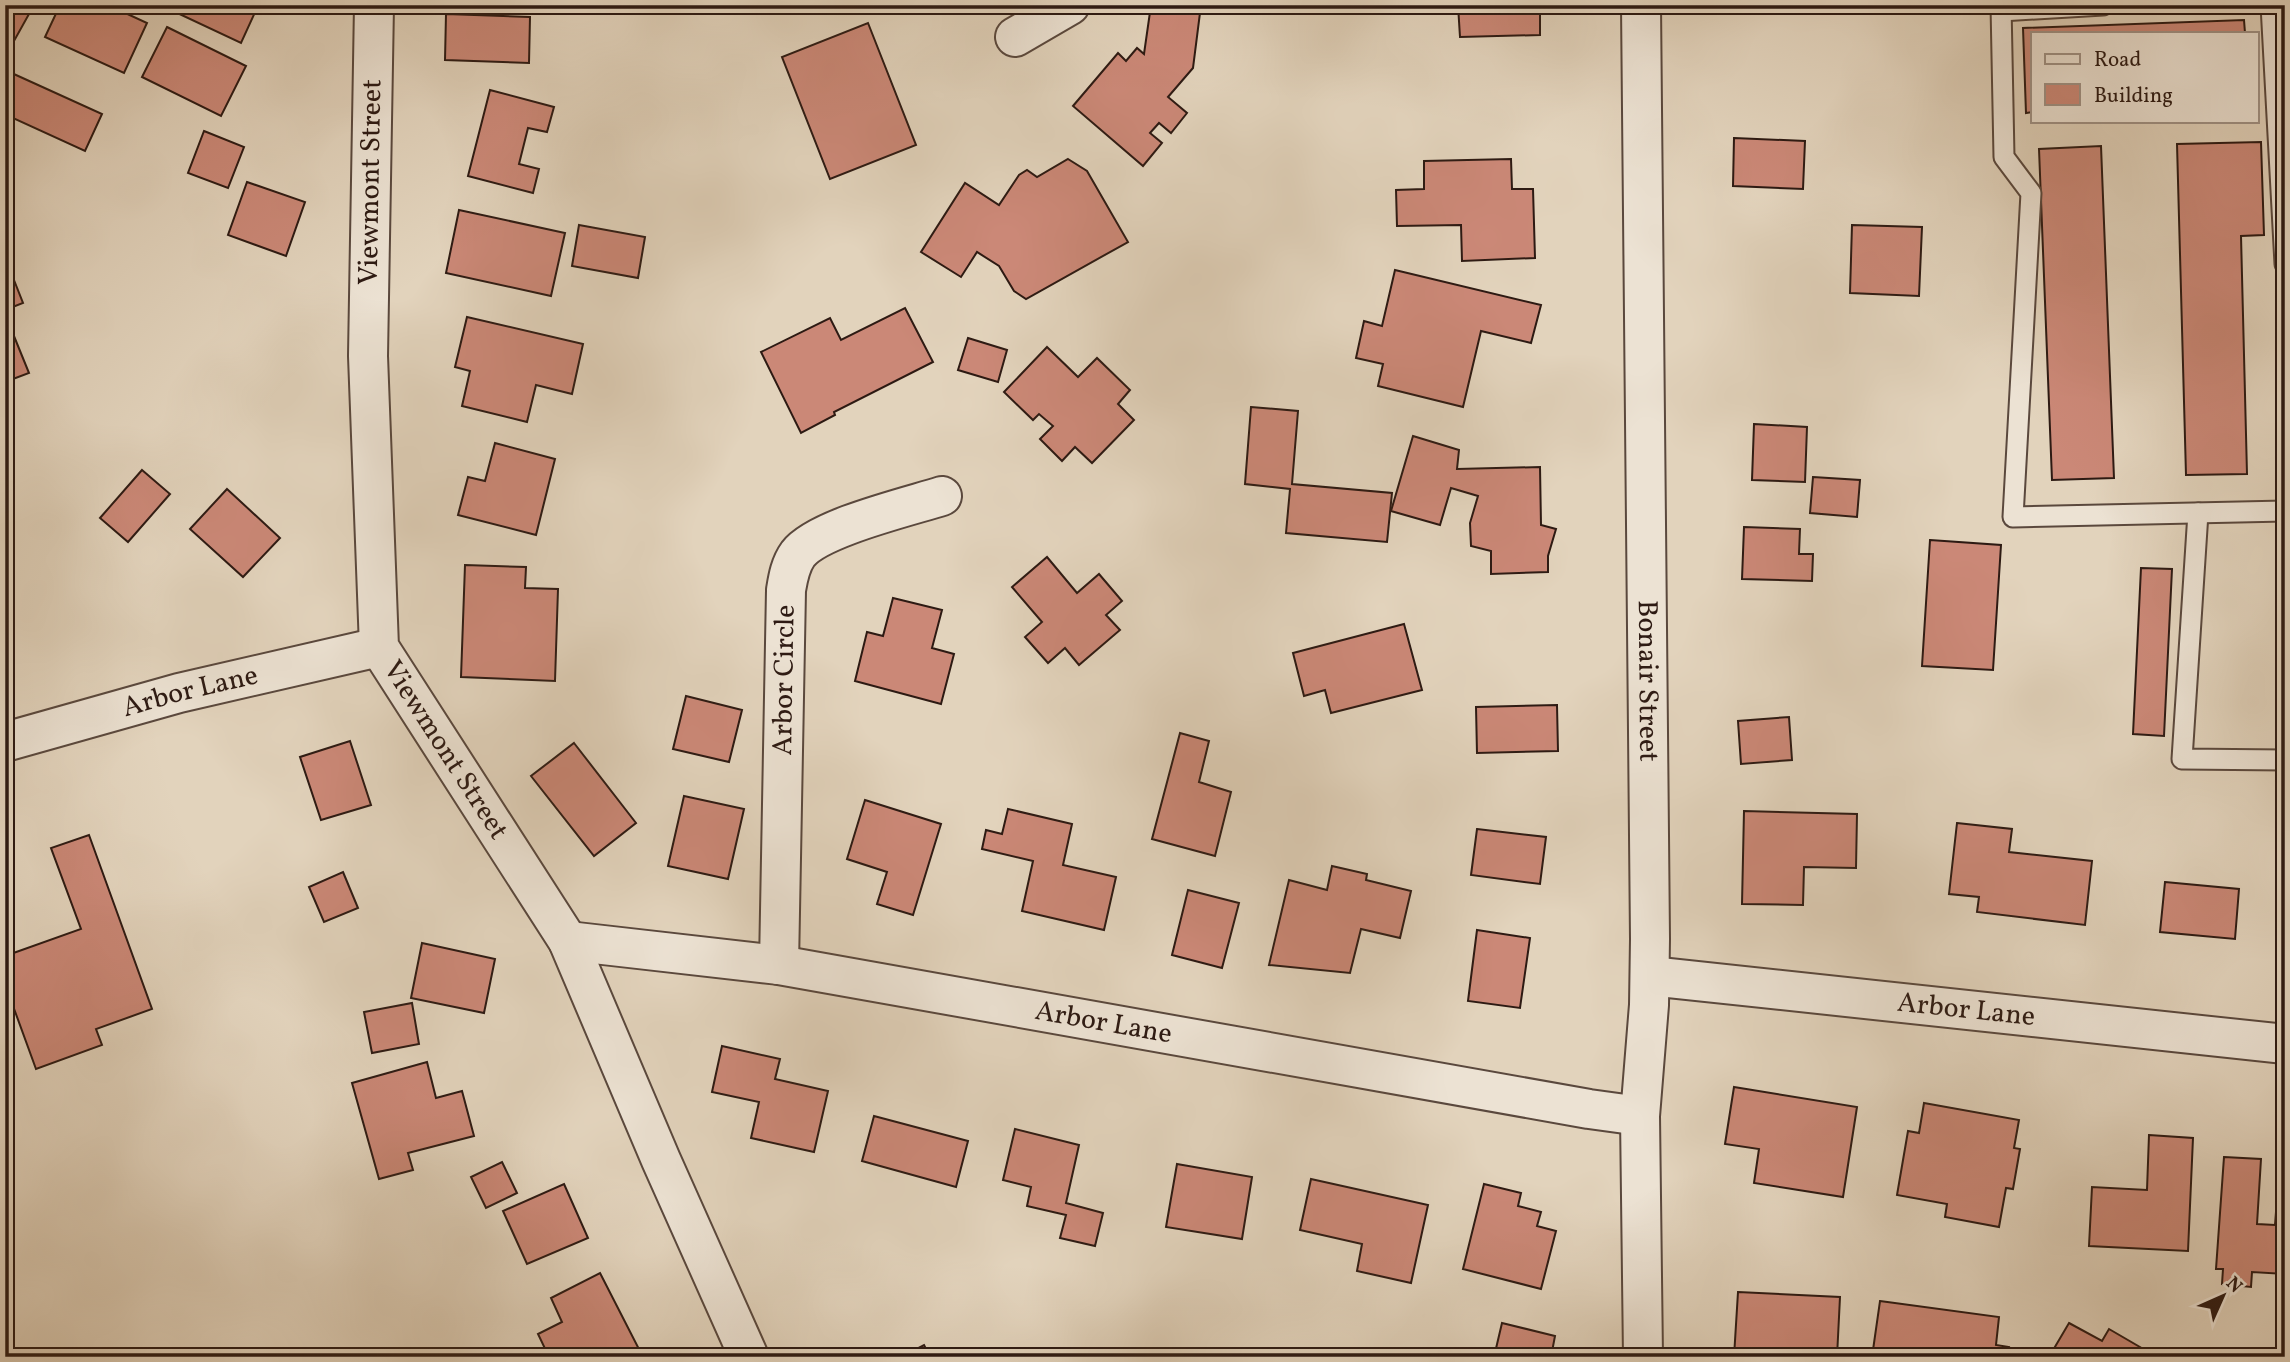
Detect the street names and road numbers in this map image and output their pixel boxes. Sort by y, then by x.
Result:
street label: Viewmont Street [350,79,392,285]
street label: Bonair Street [1627,600,1668,762]
street label: Arbor Circle [763,604,805,756]
street label: Viewmont Street [373,653,518,848]
street label: Arbor Lane [118,656,262,728]
street label: Arbor Lane [1895,983,2037,1037]
street label: Arbor Lane [1032,991,1175,1054]

